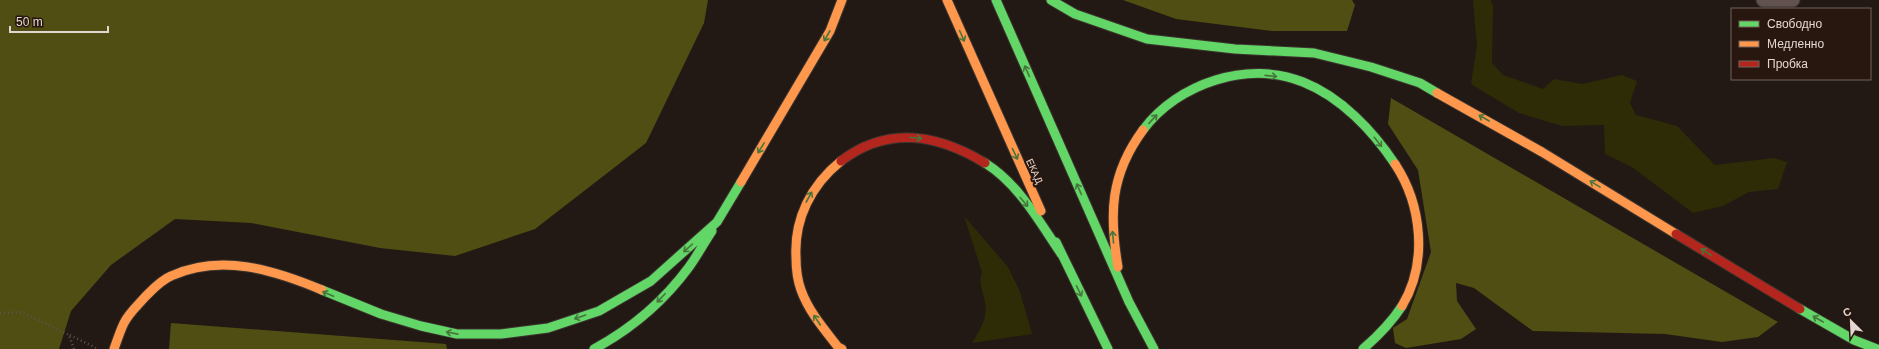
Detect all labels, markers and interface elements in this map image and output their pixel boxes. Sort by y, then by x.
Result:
scale bar [10,8,108,34]
legend [1731,8,1871,80]
text: 50 m [16,15,43,29]
text: Свободно [1767,17,1822,31]
one-way arrow [959,29,967,41]
one-way arrow [823,30,831,42]
text: Медленно [1767,37,1824,51]
text: Пробка [1767,57,1808,71]
one-way arrow [1023,65,1030,77]
one-way arrow [1264,72,1277,79]
one-way arrow [1478,113,1490,121]
one-way arrow [1148,114,1158,124]
one-way arrow [909,135,922,142]
one-way arrow [1374,136,1383,147]
one-way arrow [757,142,765,154]
one-way arrow [1012,148,1019,160]
street label: ЕКАД [1024,157,1045,186]
one-way arrow [1590,180,1601,188]
one-way arrow [1075,184,1083,196]
one-way arrow [805,191,813,203]
one-way arrow [1020,197,1029,208]
one-way arrow [1110,231,1117,244]
one-way arrow [683,243,693,253]
one-way arrow [1700,248,1712,256]
one-way arrow [1076,284,1083,296]
one-way arrow [323,289,335,297]
one-way arrow [656,293,665,303]
north arrow [1831,301,1871,341]
text: С [1841,305,1853,319]
one-way arrow [574,314,586,322]
one-way arrow [812,314,821,325]
one-way arrow [1812,314,1824,322]
one-way arrow [446,329,459,337]

